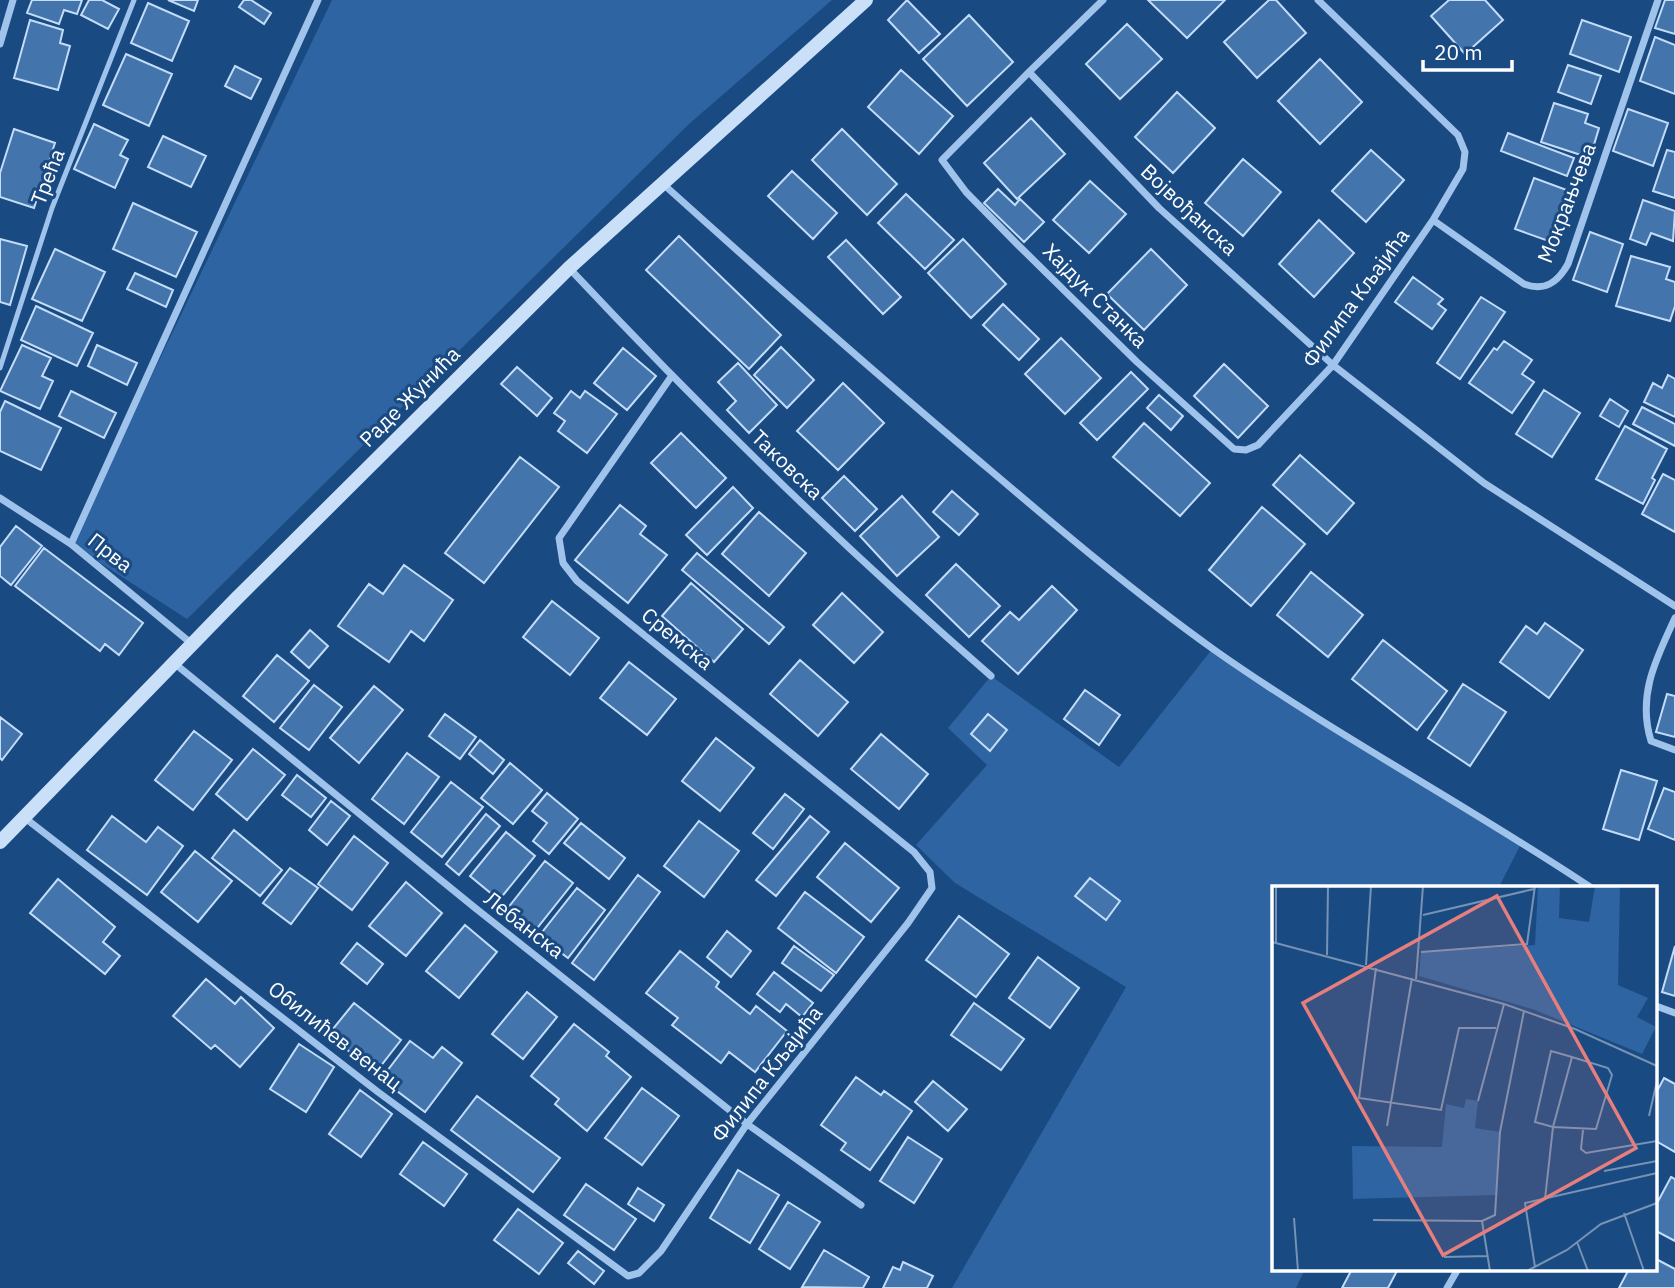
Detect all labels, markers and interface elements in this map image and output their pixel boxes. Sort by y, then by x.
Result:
scale bar [1423,28,1512,72]
text: 20 m [1434,38,1483,66]
street label: Мокрањчева [1530,139,1602,267]
street label: Трећа [24,145,71,209]
street label: Војвођанска [1135,157,1244,261]
street label: Филипа Кљајића [1295,222,1415,373]
street label: Хајдук Станка [1037,237,1154,354]
street label: Раде Жунића [353,340,466,453]
street label: Таковска [746,423,830,505]
street label: Прва [82,526,139,579]
street label: Сремска [636,601,719,676]
street label: Лебанска [479,884,570,964]
inset map [1272,886,1658,1270]
street label: Обилићев венац [263,974,409,1097]
street label: Филипа Кљајића [704,1000,828,1147]

